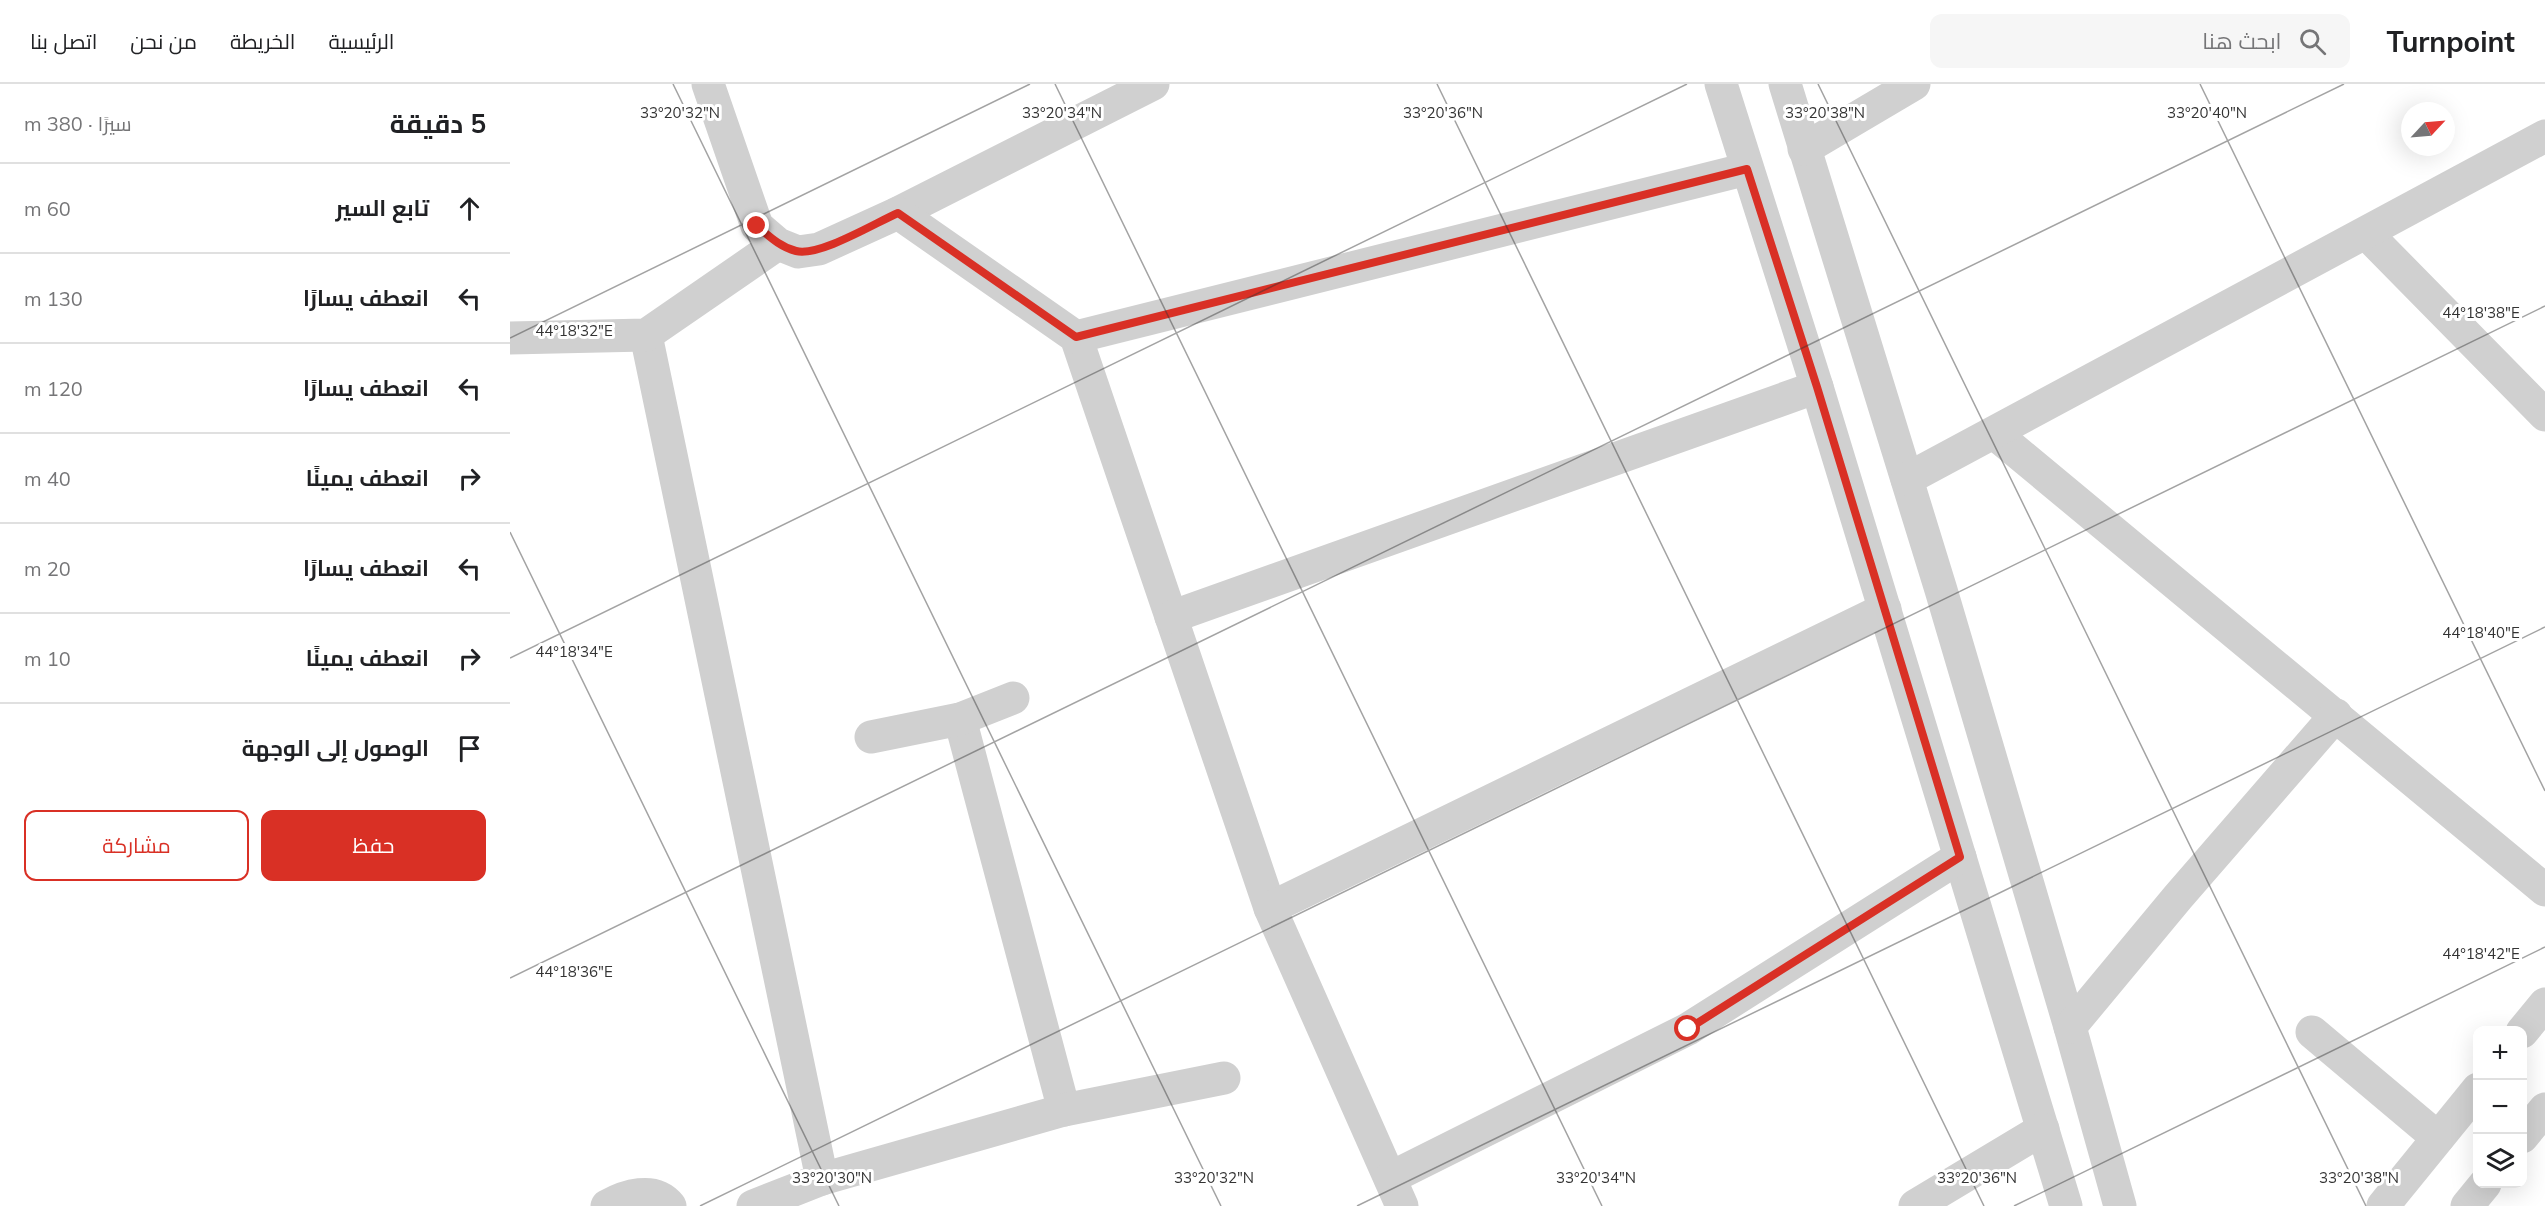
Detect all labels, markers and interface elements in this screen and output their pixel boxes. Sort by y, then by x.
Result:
search box [1930,14,2350,68]
text: Turnpoint [2386,24,2515,59]
icon: search [2296,25,2329,58]
text: ابحث هنا [2202,27,2281,55]
text: اتصل بنا [30,28,97,54]
text: من نحن [130,28,197,54]
text: الخريطة [230,28,295,54]
text: الرئيسية [328,28,394,54]
north arrow [2401,102,2455,156]
text: 33°20'32"N [640,103,720,122]
text: 33°20'34"N [1022,103,1102,122]
text: 33°20'36"N [1403,103,1483,122]
text: 33°20'38"N [1785,103,1865,122]
text: 33°20'40"N [2167,103,2247,122]
text: 5 دقيقة [390,107,486,140]
text: سيرًا · 380 m [24,111,132,136]
icon: ahead [453,192,486,225]
text: تابع السير [335,194,429,222]
text: 60 m [24,196,71,221]
route end [743,212,769,238]
icon: left [453,282,486,315]
text: انعطف يسارًا [303,284,429,312]
text: 130 m [24,286,83,311]
text: 44°18'38"E [2442,303,2520,322]
text: 44°18'32"E [535,321,613,340]
icon: left [453,372,486,405]
text: انعطف يسارًا [303,374,429,402]
text: 120 m [24,376,83,401]
icon: right [453,462,486,495]
text: انعطف يمينًا [306,464,429,492]
text: 40 m [24,466,71,491]
icon: left [453,552,486,585]
text: انعطف يسارًا [303,554,429,582]
text: 20 m [24,556,71,581]
text: 44°18'40"E [2442,623,2520,642]
icon: right [453,642,486,675]
text: 44°18'34"E [535,642,613,661]
text: انعطف يمينًا [306,644,429,672]
text: 10 m [24,646,71,671]
icon: arrive [453,732,486,765]
text: الوصول إلى الوجهة [242,734,429,762]
button: مشاركة [24,810,249,881]
button: حفظ [261,810,486,881]
text: 44°18'42"E [2442,944,2520,963]
text: 44°18'36"E [535,962,613,981]
route start [1674,1015,1700,1041]
map controls [2473,1026,2527,1188]
button: + [2473,1026,2527,1080]
button: − [2473,1080,2527,1134]
button: layers [2473,1134,2527,1188]
text: 33°20'30"N [792,1168,872,1187]
text: 33°20'32"N [1174,1168,1254,1187]
text: 33°20'34"N [1556,1168,1636,1187]
text: 33°20'36"N [1937,1168,2017,1187]
text: 33°20'38"N [2319,1168,2399,1187]

